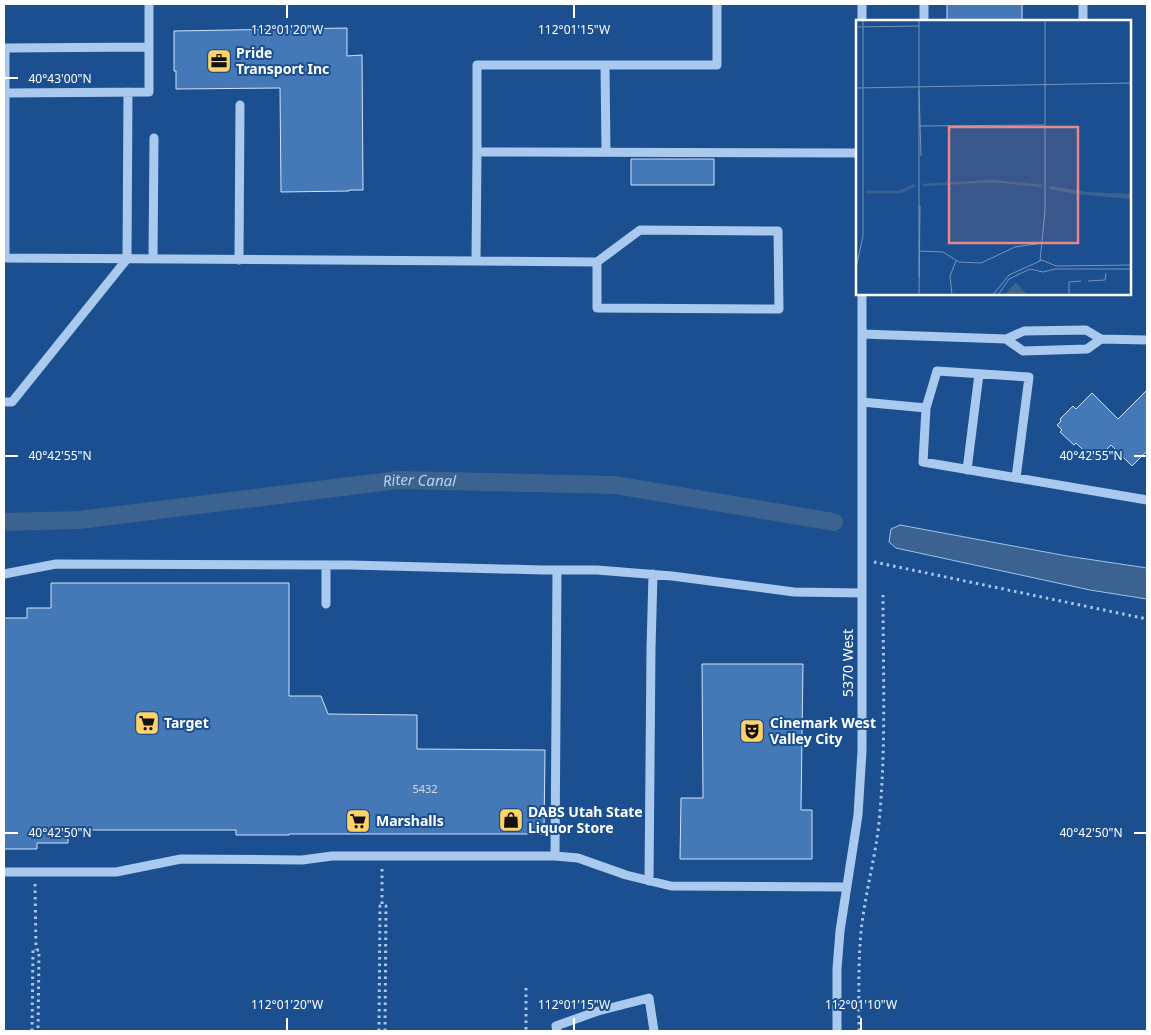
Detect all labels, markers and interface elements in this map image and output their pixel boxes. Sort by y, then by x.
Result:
inset map [856,20,1131,295]
text: 112°01'20"W [251,21,323,38]
text: 112°01'15"W [538,21,610,38]
place label: Pride Transport Inc [236,43,329,78]
office icon: Pride Transport Inc [206,48,232,74]
text: 40°43'00"N [28,70,92,87]
text: 40°42'55"N [28,447,92,464]
text: 40°42'55"N [1059,447,1123,464]
water label: Riter Canal [382,469,457,491]
street label: 5370 West [838,629,857,697]
supermarket icon: Target [134,710,160,736]
place label: Target [164,713,209,732]
place label: Cinemark West Valley City [770,713,876,748]
theatre icon: Cinemark West Valley City [739,718,765,744]
house number: 5432 [412,781,438,796]
place label: DABS Utah State Liquor Store [528,802,643,837]
shop icon: DABS Utah State Liquor Store [498,807,524,833]
supermarket icon: Marshalls [345,808,371,834]
place label: Marshalls [376,811,444,830]
text: 40°42'50"N [28,824,92,841]
text: 40°42'50"N [1059,824,1123,841]
text: 112°01'20"W [251,996,323,1013]
text: 112°01'15"W [538,996,610,1013]
text: 112°01'10"W [825,996,897,1013]

